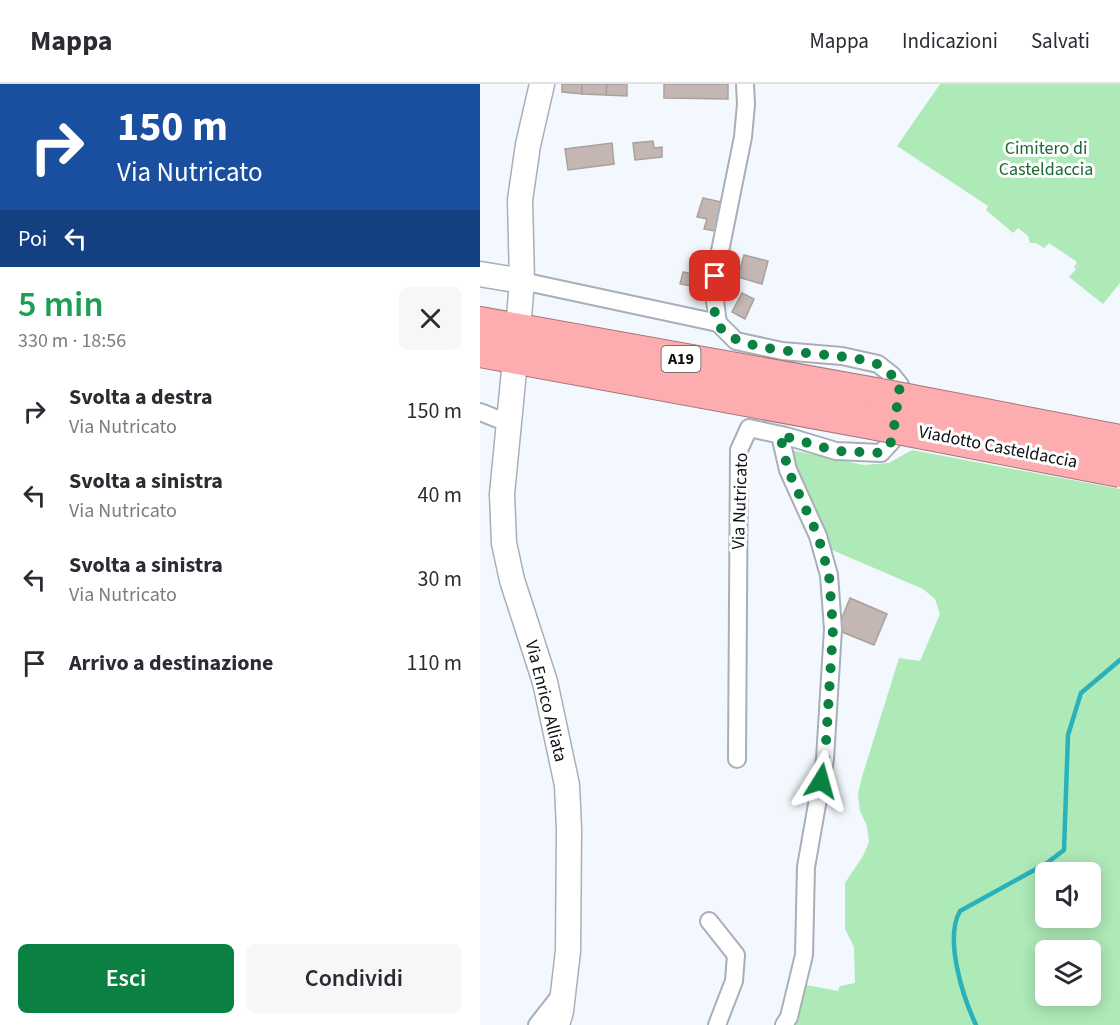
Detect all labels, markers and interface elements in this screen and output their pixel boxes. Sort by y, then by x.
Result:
text: Mappa [30,21,113,61]
text: Mappa [810,26,869,56]
text: Indicazioni [902,26,998,56]
text: Salvati [1031,26,1090,56]
text: 150 m [117,97,228,157]
icon: right [18,108,96,186]
park label: Cimitero di Casteldaccia [999,136,1093,182]
text: Via Nutricato [117,153,263,192]
icon: left [59,222,92,255]
text: Poi [18,223,47,255]
pin [689,250,740,301]
icon: arrive [698,259,731,292]
text: 5 min [18,279,104,330]
button: close [399,287,462,350]
text: 330 m · 18:56 [18,327,126,355]
road number: A19 [662,346,700,372]
text: Svolta a destra [69,381,213,413]
icon: right [18,395,51,428]
text: 150 m [407,395,462,427]
text: Via Nutricato [69,413,177,441]
street label: Viadotto Casteldaccia [916,419,1080,475]
street label: Via Nutricato [726,452,754,550]
text: Svolta a sinistra [69,465,223,497]
icon: left [18,479,51,512]
text: 40 m [417,479,462,511]
text: Via Nutricato [69,497,177,525]
text: Svolta a sinistra [69,549,223,581]
icon: left [18,563,51,596]
text: 30 m [417,563,462,595]
text: Via Nutricato [69,581,177,609]
street label: Via Enrico Alliata [519,638,573,764]
icon: arrive [18,647,51,680]
text: Arrivo a destinazione [69,647,274,679]
text: 110 m [407,647,462,679]
position arrow [789,749,853,813]
map controls [1035,862,1101,1006]
button: sound [1035,862,1101,928]
button: layers [1035,940,1101,1006]
button: Esci [18,944,234,1013]
button: Condividi [246,944,462,1013]

